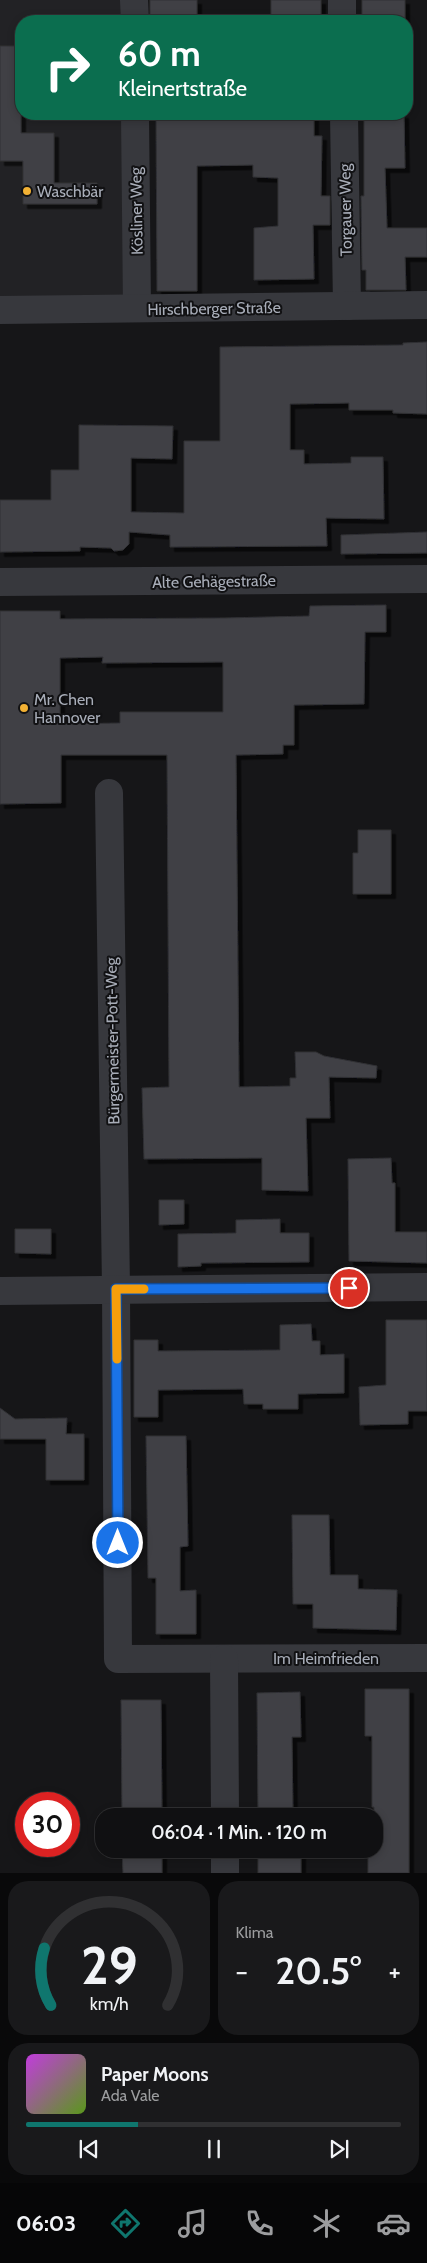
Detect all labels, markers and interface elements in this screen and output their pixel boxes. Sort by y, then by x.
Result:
text: 60 m [118,32,201,75]
icon: right [35,35,100,100]
text: Kleinertstraße [118,75,247,102]
street label: Torgauer Weg [335,163,356,256]
street label: Kösliner Weg [126,166,147,255]
place label: Waschbär [37,182,104,201]
marker: Waschbär [21,185,33,197]
street label: Hirschberger Straße [147,298,281,319]
street label: Alte Gehägestraße [152,571,276,592]
place label: Mr. Chen Hannover [34,690,101,727]
marker: Mr. Chen Hannover [18,702,30,714]
street label: Bürgermeister-Pott-Weg [102,956,123,1125]
pin [328,1267,370,1309]
icon: arrive [335,1274,363,1302]
position arrow [91,1516,143,1568]
street label: Im Heimfrieden [273,1649,379,1668]
speed limit sign: 30 [15,1792,80,1857]
text: 06:04 · 1 Min. · 120 m [151,1821,327,1844]
text: Klima [236,1923,273,1942]
text: 29 [80,1934,137,1997]
text: 20.5° [275,1947,361,1994]
text: − [236,1954,248,1988]
text: + [389,1954,401,1988]
text: km/h [89,1993,128,2014]
text: Paper Moons [101,2063,209,2086]
text: Ada Vale [101,2086,160,2105]
icon: previous [75,2135,103,2163]
icon: pause [200,2135,228,2163]
icon: next [325,2135,353,2163]
icon: directions [108,2206,143,2241]
icon: music [175,2206,210,2241]
icon: phone [242,2206,277,2241]
icon: climate [309,2206,344,2241]
icon: car [376,2206,411,2241]
text: 06:03 [16,2210,76,2237]

